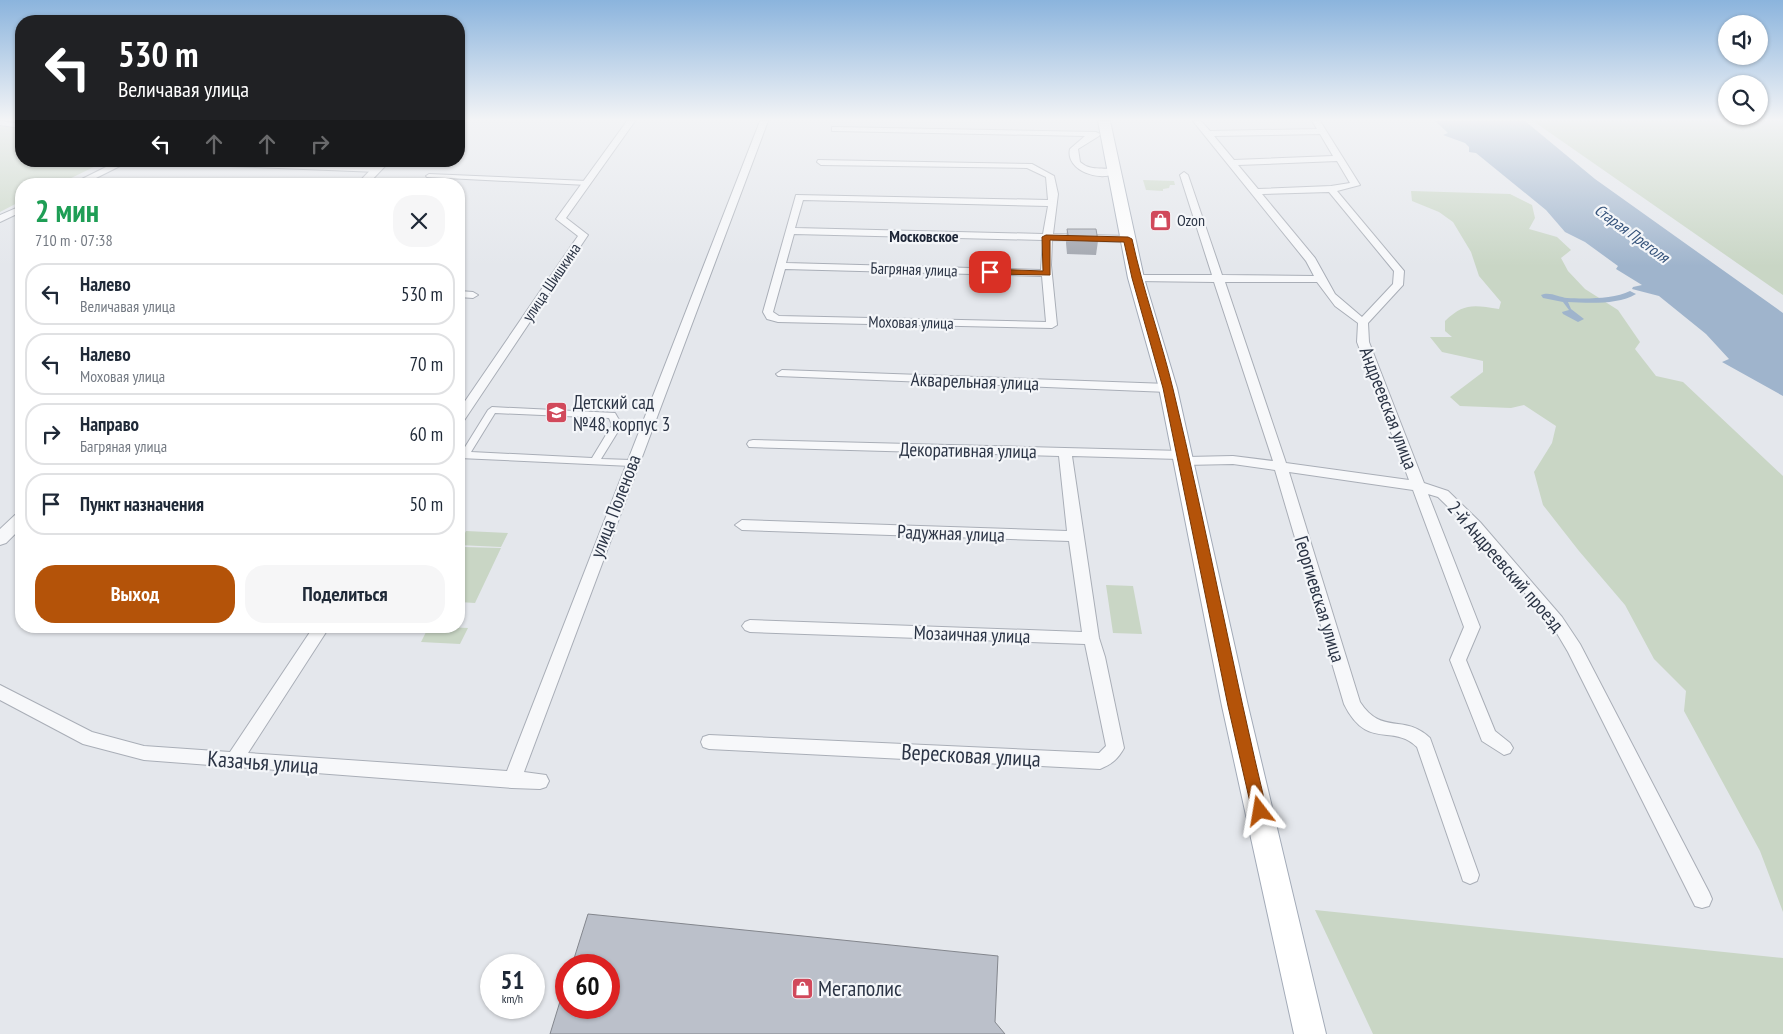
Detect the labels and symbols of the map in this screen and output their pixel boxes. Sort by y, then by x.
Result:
water label: Старая Преголя [1591,199,1675,268]
shop icon: Ozon [1149,208,1173,232]
place label: Ozon [1177,210,1205,230]
district label: Московское [889,226,959,246]
street label: улица Шишкина [517,239,585,325]
pin [969,251,1011,293]
street label: Багряная улица [870,257,958,281]
street label: Моховая улица [868,311,954,333]
street label: Андреевская улица [1355,343,1423,473]
street label: Акварельная улица [910,367,1040,395]
place label: Детский сад №48, корпус 3 [573,390,670,436]
school or university icon: Детский сад №48, корпус 3 [545,401,569,425]
street label: Декоративная улица [899,437,1037,463]
street label: улица Поленова [584,451,646,561]
street label: 2-й Андреевский проезд [1443,496,1570,637]
street label: Радужная улица [897,519,1005,547]
street label: Георгиевская улица [1289,533,1351,665]
street label: Мозаичная улица [913,620,1031,648]
street label: Вересковая улица [901,737,1041,773]
street label: Казачья улица [206,744,320,780]
position arrow [1233,784,1285,836]
speed limit sign: 60 [555,954,620,1019]
place label: Мегаполис [818,974,902,1002]
shop icon: Мегаполис [790,976,814,1000]

